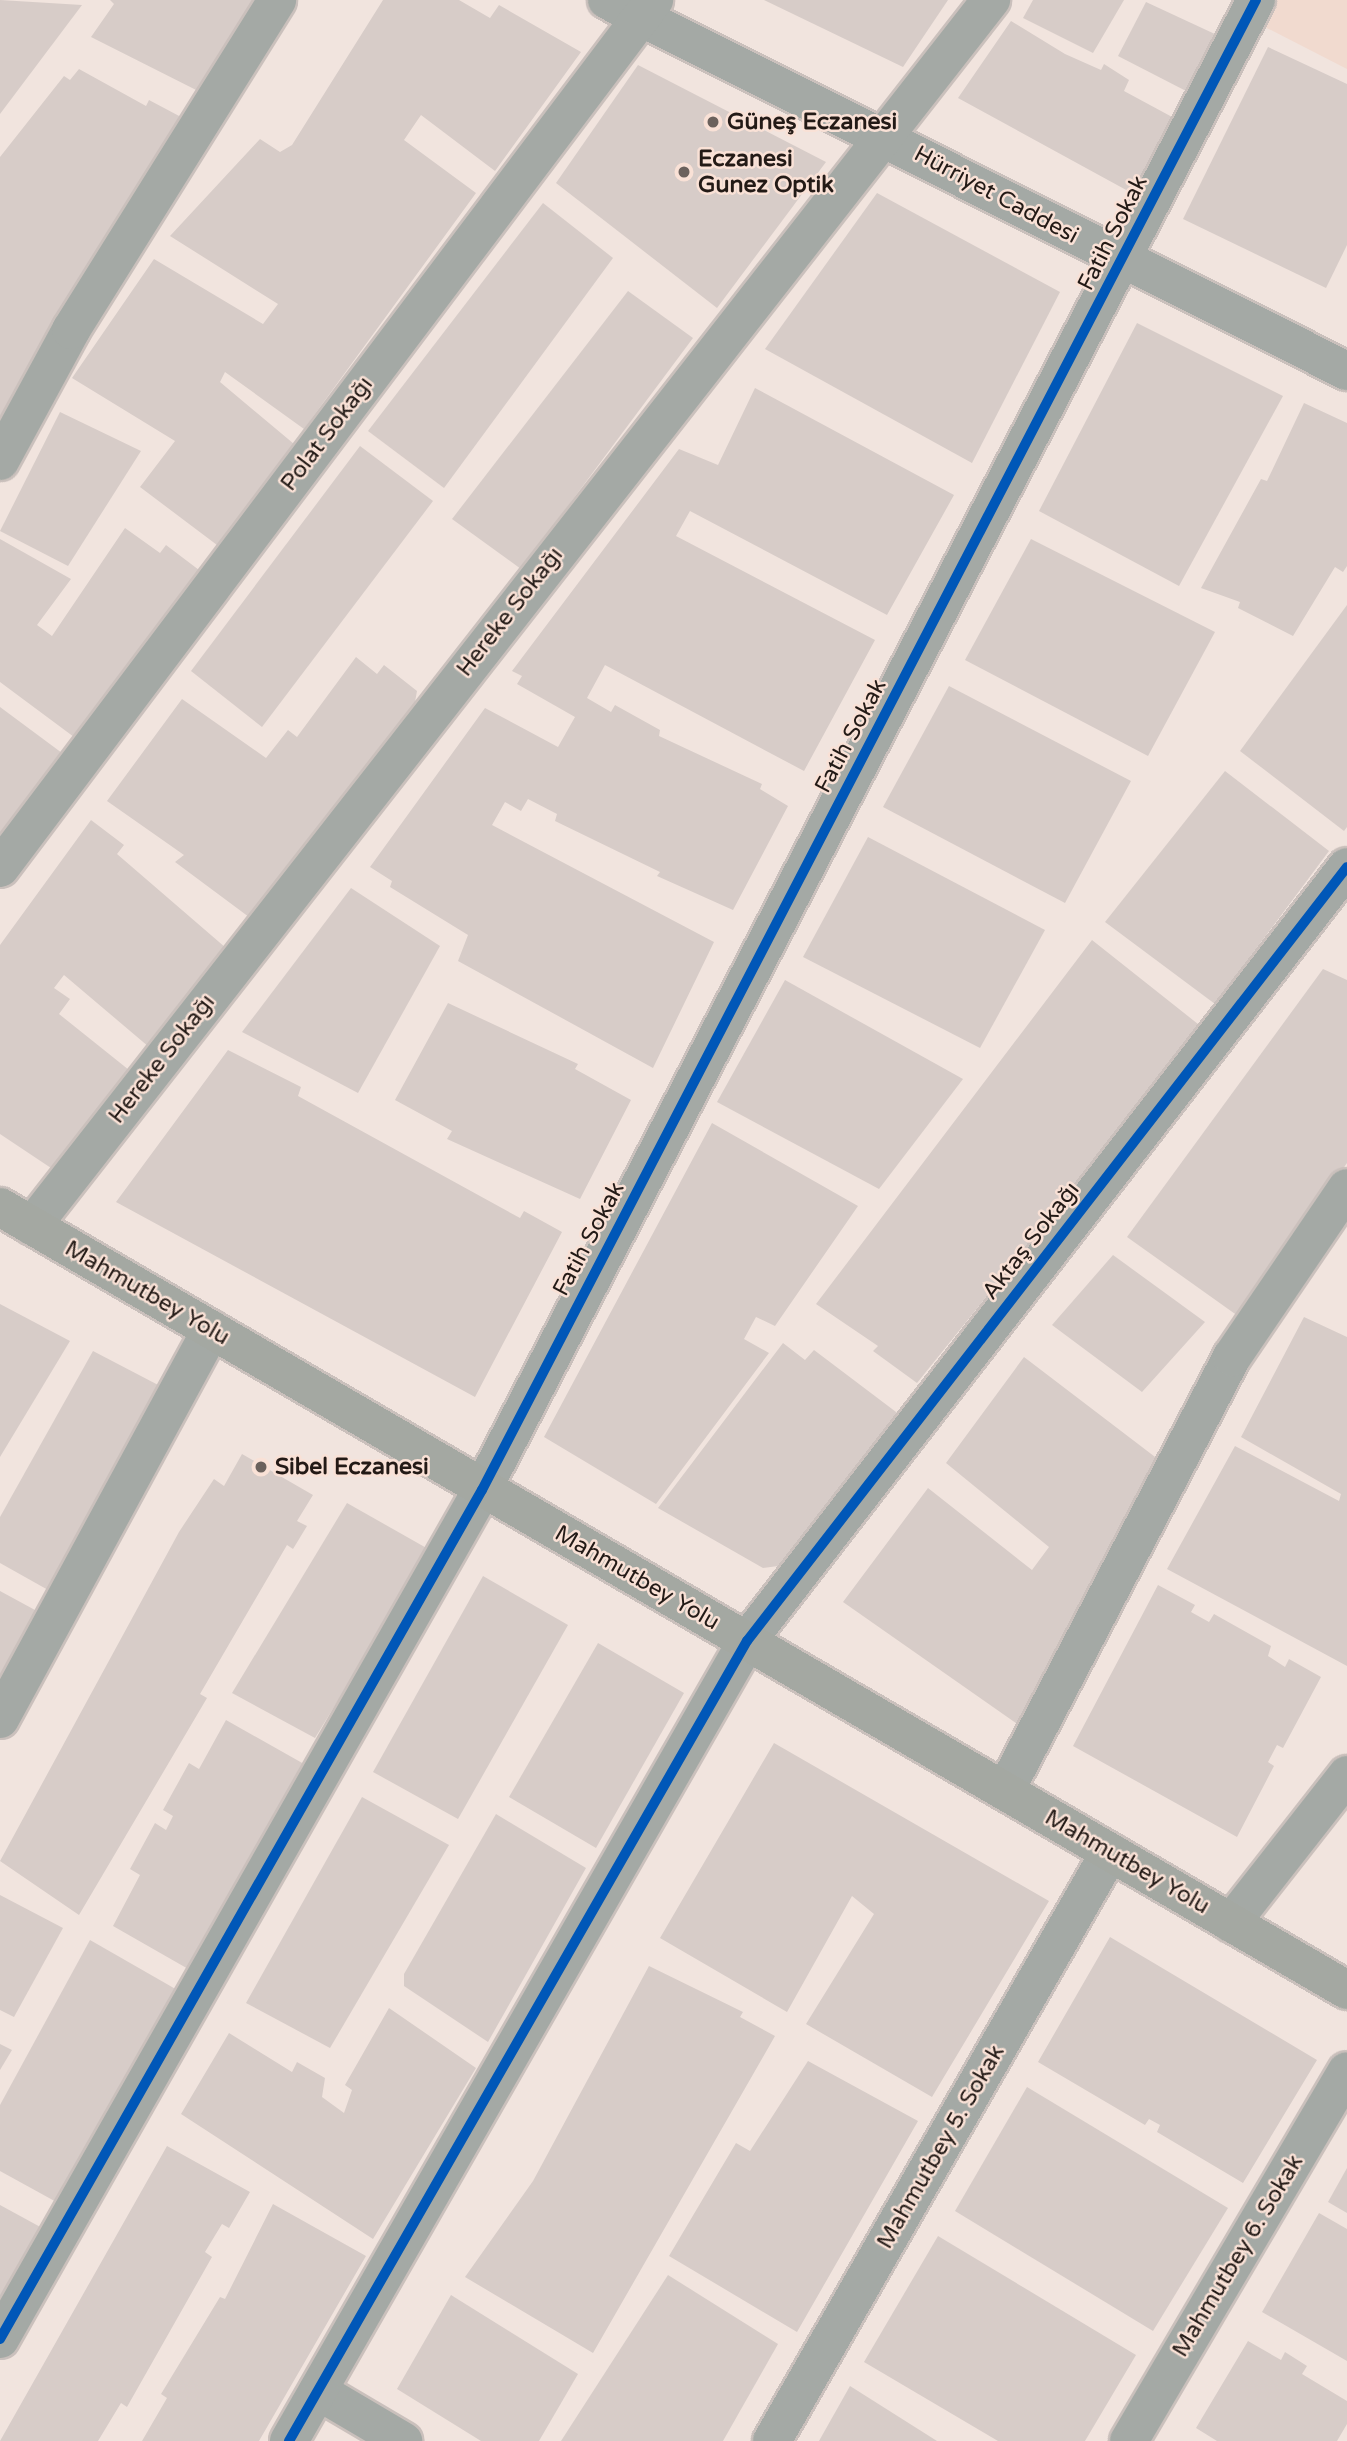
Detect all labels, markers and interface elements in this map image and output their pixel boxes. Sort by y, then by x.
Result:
place label: Güneş Eczanesi [727,108,897,136]
marker: Güneş Eczanesi [705,114,721,130]
street label: Hürriyet Caddesi [909,140,1083,250]
place label: Eczanesi Gunez Optik [698,145,834,199]
marker: Eczanesi Gunez Optik [676,164,692,180]
street label: Fatih Sokak [1072,171,1154,295]
street label: Polat Sokağı [275,371,379,497]
street label: Hereke Sokağı [451,542,569,682]
street label: Fatih Sokak [809,674,893,798]
street label: Hereke Sokağı [103,989,221,1129]
street label: Fatih Sokak [547,1177,631,1301]
street label: Aktaş Sokağı [976,1177,1086,1305]
street label: Mahmutbey Yolu [60,1235,234,1351]
place label: Sibel Eczanesi [275,1453,429,1481]
marker: Sibel Eczanesi [253,1459,269,1475]
street label: Mahmutbey Yolu [550,1520,724,1636]
street label: Mahmutbey Yolu [1040,1804,1214,1920]
street label: Mahmutbey 5. Sokak [871,2040,1011,2254]
street label: Mahmutbey 6. Sokak [1167,2150,1309,2362]

